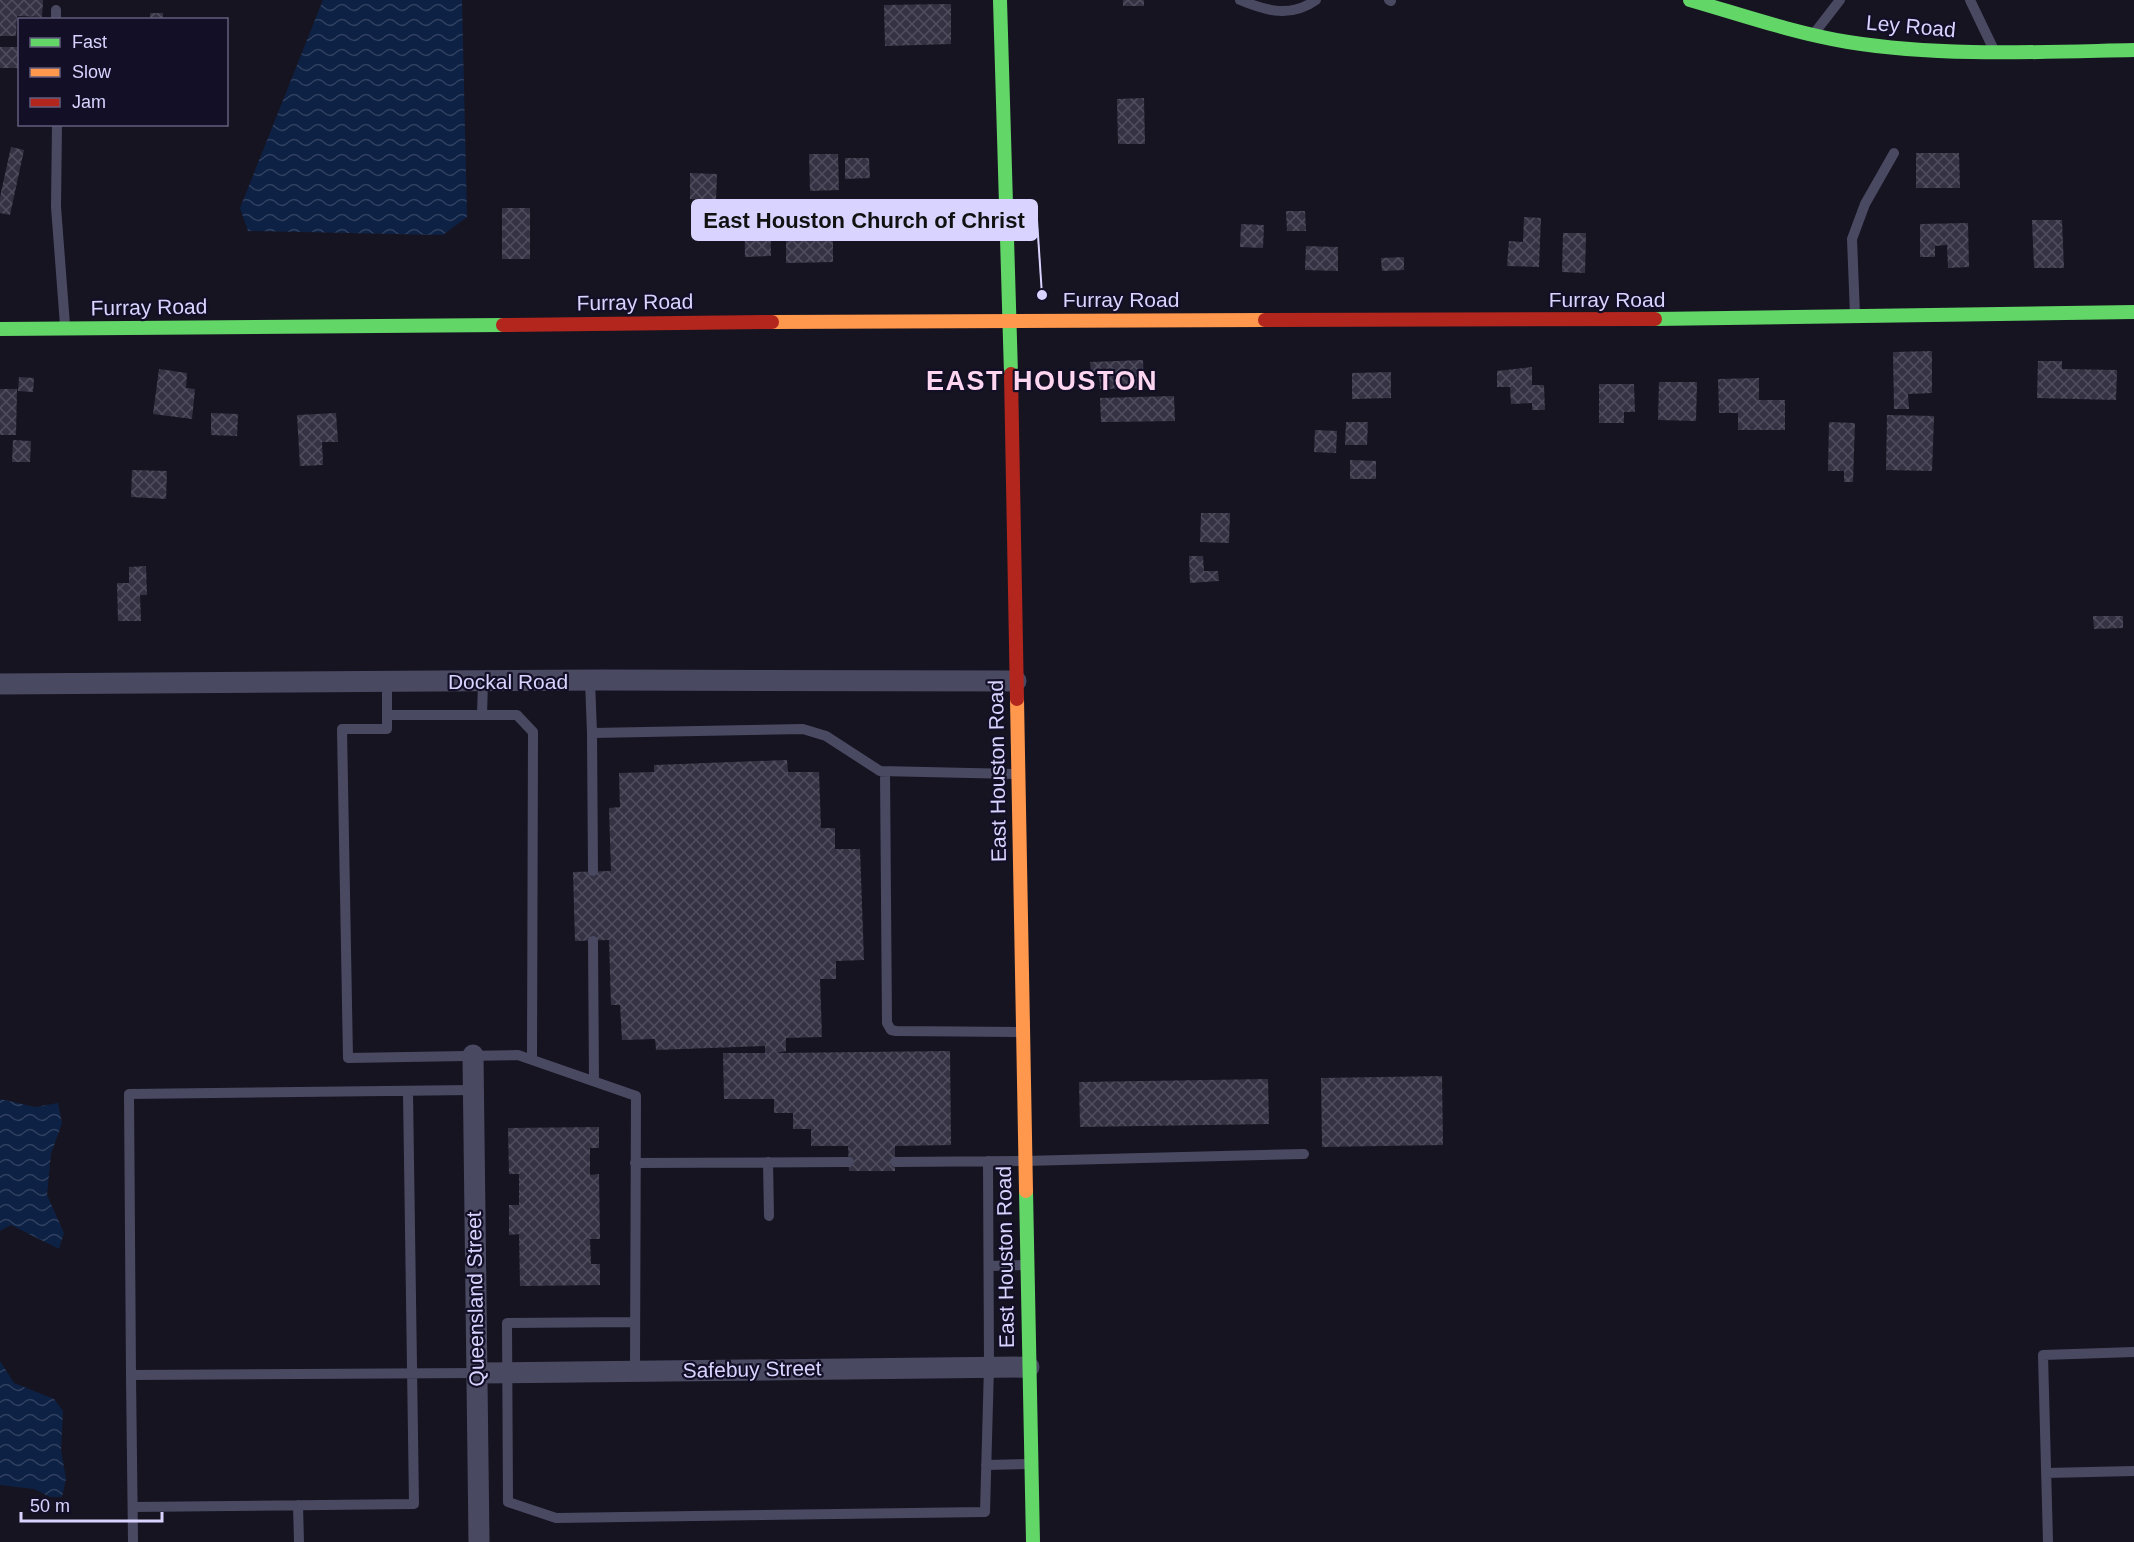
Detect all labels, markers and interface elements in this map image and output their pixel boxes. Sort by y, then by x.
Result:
street label: Ley Road [1865,11,1957,41]
legend [18,18,228,126]
text: Fast [72,32,107,52]
text: Slow [72,62,112,82]
text: Jam [72,92,106,112]
callout: East Houston Church of Christ [692,200,1037,240]
text: East Houston Church of Christ [703,208,1025,233]
street label: Furray Road [1063,288,1179,311]
street label: Furray Road [1549,288,1665,311]
street label: Furray Road [576,289,694,315]
street label: Furray Road [90,294,208,320]
district label: EAST HOUSTON [926,366,1158,396]
street label: Dockal Road [448,670,568,693]
street label: East Houston Road [984,680,1010,862]
street label: East Houston Road [992,1166,1018,1348]
street label: Queensland Street [462,1211,488,1387]
street label: Safebuy Street [682,1356,822,1382]
scale bar [21,1485,162,1523]
text: 50 m [30,1496,70,1516]

